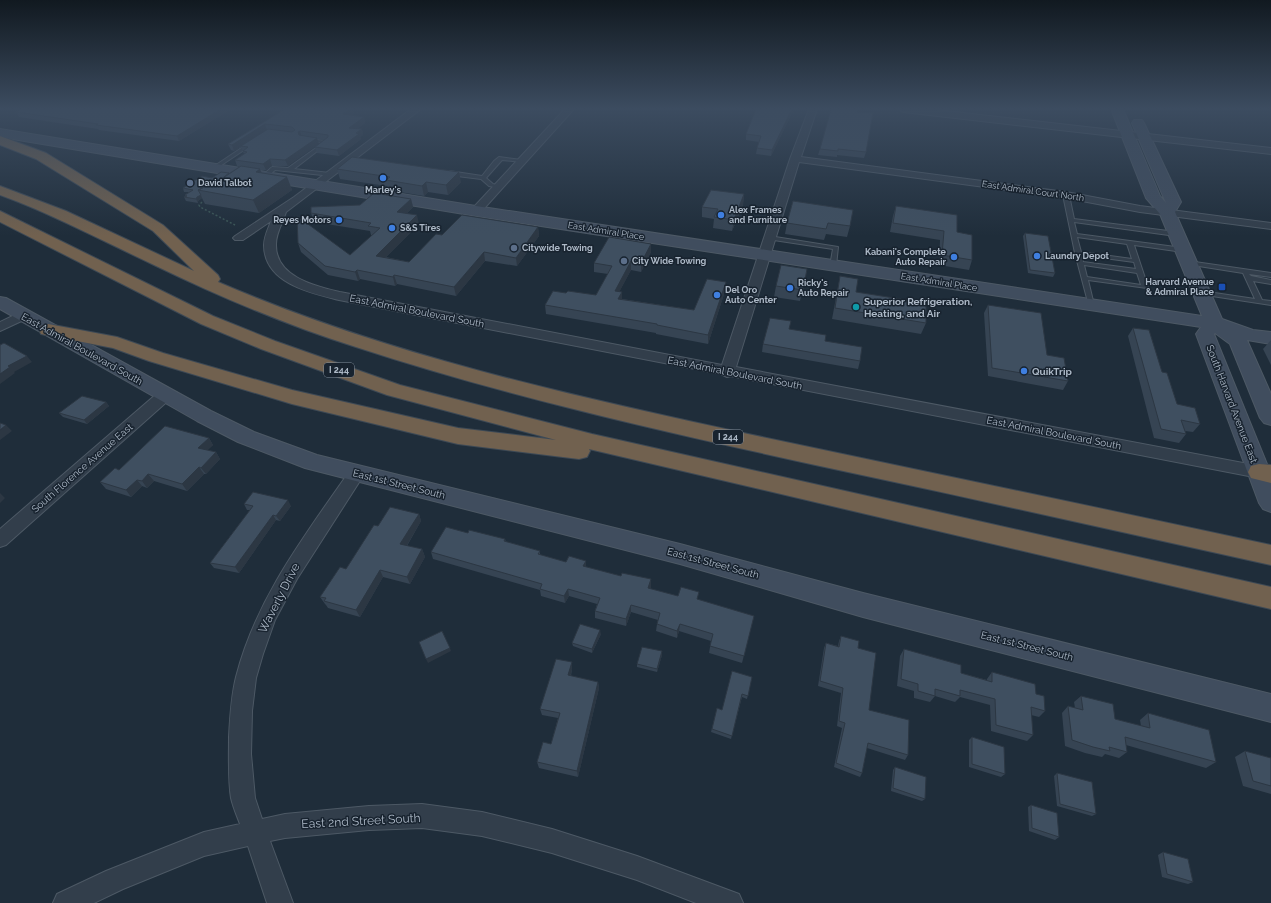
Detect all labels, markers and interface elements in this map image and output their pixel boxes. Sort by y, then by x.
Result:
marker: Marley's [378,173,388,183]
marker: David Talbot [185,178,195,188]
place label: David Talbot [198,178,252,188]
street label: East Admiral Court North [981,179,1085,203]
place label: Marley's [365,185,401,195]
place label: Alex Frames and Furniture [729,205,788,225]
marker: Alex Frames and Furniture [716,210,726,220]
place label: Reyes Motors [273,215,332,225]
marker: Reyes Motors [334,215,344,225]
street label: East Admiral Place [567,220,646,242]
marker: S&S Tires [387,223,397,233]
place label: S&S Tires [400,223,441,233]
marker: Citywide Towing [509,243,519,253]
place label: Citywide Towing [522,243,593,253]
place label: Kabani's Complete Auto Repair [865,247,947,267]
marker: Laundry Depot [1032,251,1042,261]
place label: Laundry Depot [1045,251,1110,261]
marker: Kabani's Complete Auto Repair [949,252,959,262]
marker: City Wide Towing [619,256,629,266]
place label: City Wide Towing [632,256,707,266]
street label: East Admiral Place [900,271,979,293]
place label: Harvard Avenue & Admiral Place [1145,277,1215,297]
place label: Ricky's Auto Repair [798,278,849,298]
marker: Harvard Avenue & Admiral Place [1217,282,1227,292]
marker: Ricky's Auto Repair [785,283,795,293]
place label: Del Oro Auto Center [725,285,777,305]
marker: Del Oro Auto Center [712,290,722,300]
street label: East Admiral Boulevard South [349,293,485,329]
place label: Superior Refrigeration, Heating, and Air [864,296,972,319]
marker: Superior Refrigeration, Heating, and Air [851,302,861,312]
street label: East Admiral Boulevard South [19,311,145,387]
street label: South Harvard Avenue East [1204,343,1260,465]
street label: East Admiral Boulevard South [667,355,803,391]
road number: I 244 [324,363,354,377]
marker: QuikTrip [1019,366,1029,376]
place label: QuikTrip [1032,366,1072,377]
street label: East Admiral Boulevard South [986,415,1122,451]
street label: South Florence Avenue East [29,421,135,515]
road number: I 244 [713,430,743,444]
street label: East 1st Street South [352,467,446,501]
street label: East 1st Street South [666,545,760,581]
street label: Waverly Drive [255,561,303,635]
street label: East 1st Street South [980,629,1074,663]
street label: East 2nd Street South [301,811,421,831]

